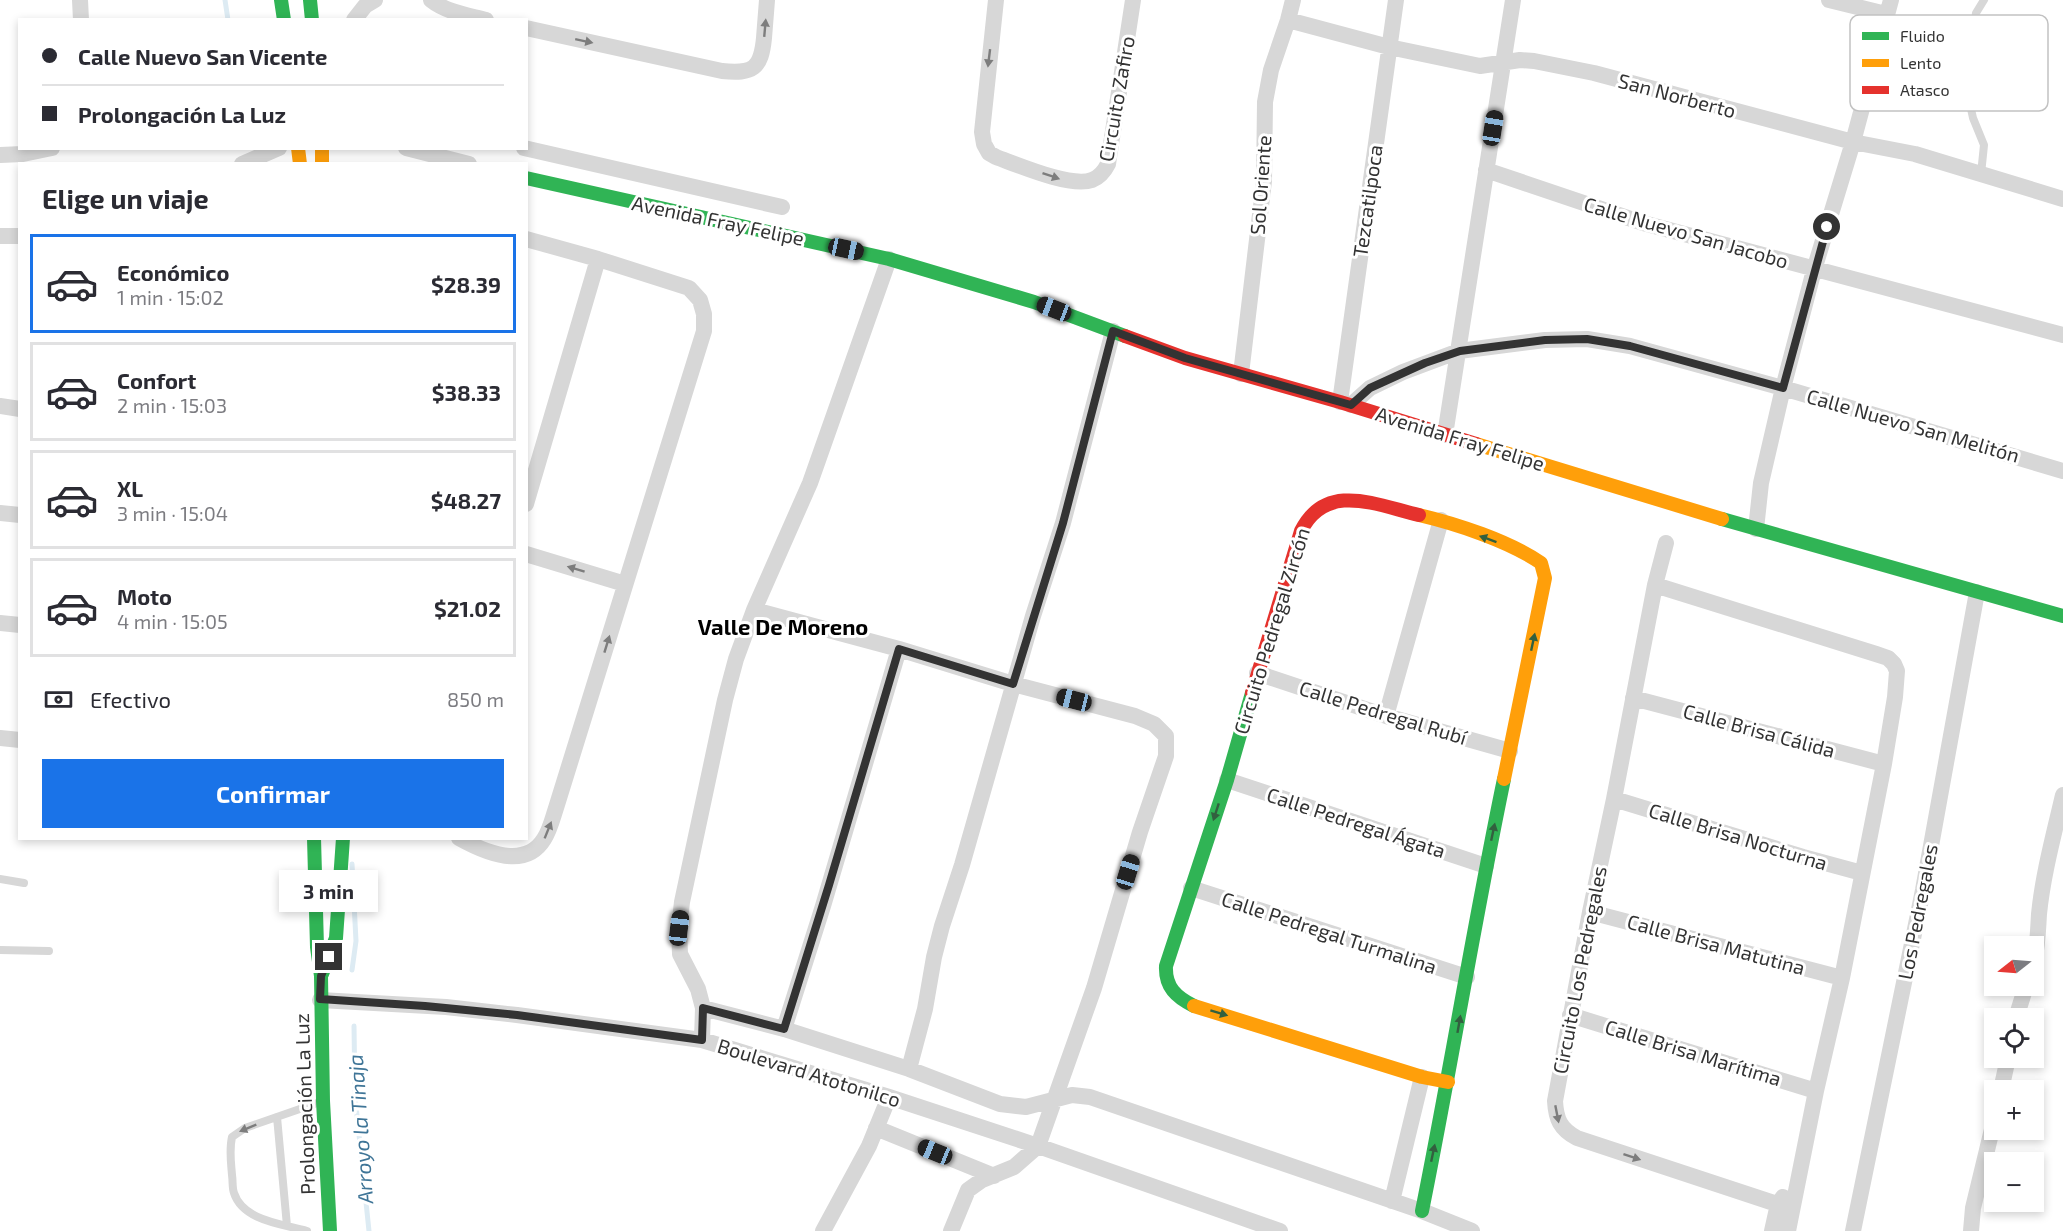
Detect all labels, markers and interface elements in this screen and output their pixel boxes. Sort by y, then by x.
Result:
legend [1850,15,2048,111]
one-way arrow [760,18,770,37]
text: Fluido [1900,26,1945,45]
street label: Circuito Zafiro [1093,34,1139,164]
one-way arrow [574,37,593,46]
text: Calle Nuevo San Vicente [78,43,327,69]
one-way arrow [984,49,994,68]
text: Lento [1900,53,1941,72]
street label: San Norberto [1616,68,1739,122]
text: Atasco [1900,80,1950,99]
text: Prolongación La Luz [78,101,286,127]
car [1481,109,1505,147]
street label: Sol Oriente [1245,134,1275,235]
street label: Tezcatilpoca [1347,143,1387,259]
one-way arrow [1042,172,1060,181]
text: Elige un viaje [42,182,209,214]
street label: Avenida Fray Felipe [630,190,806,250]
street label: Calle Nuevo San Jacobo [1581,191,1791,273]
route start [1813,213,1840,240]
car [827,236,865,262]
icon: car [45,257,99,311]
text: Económico [117,259,229,285]
text: $28.39 [431,271,501,297]
text: 1 min · 15:02 [117,285,224,309]
car [1034,294,1074,324]
icon: car [45,365,99,419]
text: Confort [117,367,196,393]
text: $38.33 [432,379,501,405]
street label: Calle Nuevo San Melitón [1804,383,2022,467]
text: 2 min · 15:03 [117,393,227,417]
street label: Avenida Fray Felipe [1373,401,1548,475]
icon: car [45,473,99,527]
text: XL [117,475,143,501]
text: $48.27 [431,487,501,513]
text: 3 min · 15:04 [117,501,228,525]
street label: Circuito Pedregal Zircón [1228,525,1314,737]
one-way arrow [1479,533,1497,543]
one-way arrow [567,564,585,573]
icon: car [45,581,99,635]
text: Moto [117,583,172,609]
text: $21.02 [434,595,501,621]
text: 4 min · 15:05 [117,609,228,633]
district label: Valle De Moreno [698,613,868,639]
one-way arrow [1528,632,1538,651]
one-way arrow [603,635,612,653]
street label: Calle Pedregal Rubí [1297,675,1471,749]
icon: cash [42,683,75,716]
text: Efectivo [90,686,171,712]
text: 850 m [447,687,504,711]
car [1054,687,1094,713]
street label: Calle Brisa Cálida [1681,698,1838,762]
button: Confirmar [42,759,504,828]
street label: Calle Pedregal Ágata [1264,782,1449,862]
street label: Calle Brisa Nocturna [1646,797,1830,875]
one-way arrow [1211,803,1221,821]
one-way arrow [544,821,553,839]
one-way arrow [1489,823,1498,842]
street label: Los Pedregales [1892,842,1942,982]
car [1114,852,1142,892]
street label: Circuito Los Pedregales [1547,864,1611,1076]
callout: 3 min [280,870,378,912]
text: 3 min [303,879,354,903]
street label: Calle Pedregal Turmalina [1219,886,1440,978]
car [668,909,690,947]
street label: Calle Brisa Matutina [1625,909,1808,979]
north arrow [1984,936,2044,996]
map controls [1984,936,2044,1212]
route end [315,943,342,970]
button: locate [1984,1008,2044,1068]
one-way arrow [1210,1009,1228,1019]
street label: Prolongación La Luz [289,1013,319,1195]
street label: Calle Brisa Marítima [1602,1014,1784,1090]
one-way arrow [1454,1015,1463,1034]
street label: Boulevard Atotonilco [715,1033,904,1111]
water label: Arroyo la Tinaja [342,1053,378,1206]
button: + [1984,1080,2044,1140]
one-way arrow [1553,1105,1562,1124]
one-way arrow [239,1123,257,1133]
car [915,1137,955,1167]
one-way arrow [1428,1144,1438,1163]
one-way arrow [1623,1152,1641,1162]
button: − [1984,1152,2044,1212]

